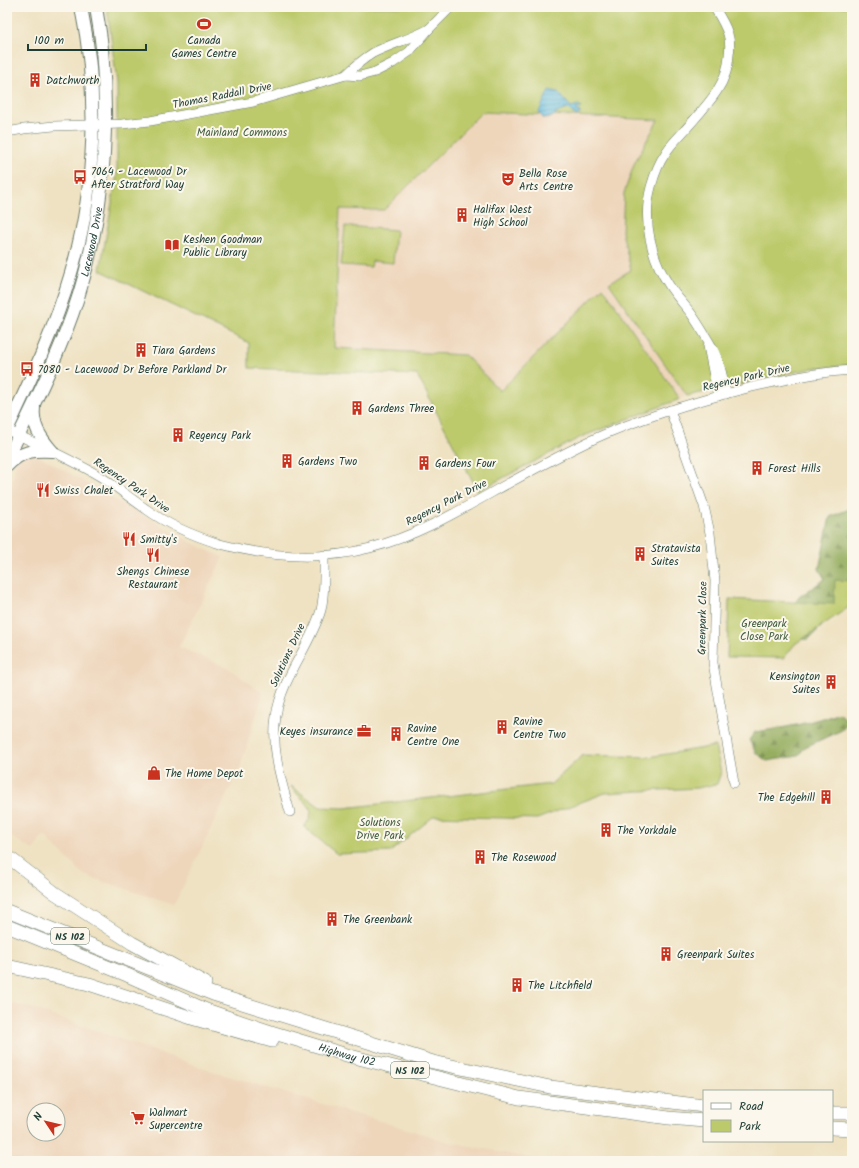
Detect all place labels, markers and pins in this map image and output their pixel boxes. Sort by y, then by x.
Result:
sports icon: Canada Games Centre [196,16,212,32]
place label: Canada Games Centre [172,32,237,63]
building icon: Datchworth [27,72,43,88]
place label: Datchworth [46,72,100,90]
place label: 7064 - Lacewood Dr After Stratford Way [91,163,188,194]
place label: Bella Rose Arts Centre [519,165,573,196]
bus stop icon: 7064 - Lacewood Dr After Stratford Way [72,169,88,185]
theatre icon: Bella Rose Arts Centre [500,171,516,187]
place label: Halifax West High School [473,201,532,232]
building icon: Halifax West High School [454,207,470,223]
place label: Keshen Goodman Public Library [183,231,262,262]
library icon: Keshen Goodman Public Library [164,237,180,253]
building icon: Tiara Gardens [133,342,149,358]
place label: Tiara Gardens [152,342,216,360]
bus stop icon: 7080 - Lacewood Dr Before Parkland Dr [19,361,35,377]
place label: 7080 - Lacewood Dr Before Parkland Dr [38,361,228,379]
building icon: Gardens Three [349,400,365,416]
place label: Gardens Three [368,400,434,418]
building icon: Regency Park [170,427,186,443]
place label: Regency Park [189,427,252,445]
building icon: Gardens Two [279,453,295,469]
place label: Gardens Two [298,453,357,471]
building icon: Gardens Four [416,455,432,471]
place label: Gardens Four [435,455,497,473]
building icon: Forest Hills [749,460,765,476]
place label: Forest Hills [768,460,821,478]
restaurant icon: Swiss Chalet [35,482,51,498]
place label: Swiss Chalet [54,482,114,500]
restaurant icon: Smitty's [121,531,137,547]
place label: Smitty's [140,531,177,549]
place label: Stratavista Suites [651,540,701,571]
building icon: Stratavista Suites [632,546,648,562]
restaurant icon: Shengs Chinese Restaurant [145,547,161,563]
place label: Shengs Chinese Restaurant [117,563,189,594]
place label: Kensington Suites [769,668,820,699]
building icon: Kensington Suites [823,674,839,690]
place label: Ravine Centre Two [513,713,566,744]
building icon: Ravine Centre Two [494,719,510,735]
place label: Ravine Centre One [407,720,459,751]
place label: Keyes insurance [279,723,353,741]
office icon: Keyes insurance [356,723,372,739]
building icon: Ravine Centre One [388,726,404,742]
shop icon: The Home Depot [146,765,162,781]
place label: The Home Depot [165,765,244,783]
place label: The Edgehill [758,789,815,807]
building icon: The Edgehill [818,789,834,805]
building icon: The Yorkdale [598,822,614,838]
place label: The Yorkdale [617,822,677,840]
building icon: The Rosewood [472,849,488,865]
place label: The Rosewood [491,849,557,867]
building icon: The Greenbank [324,911,340,927]
place label: The Greenbank [343,911,413,929]
building icon: Greenpark Suites [658,946,674,962]
place label: Greenpark Suites [677,946,755,964]
building icon: The Litchfield [509,977,525,993]
place label: The Litchfield [528,977,592,995]
place label: Walmart Supercentre [149,1104,203,1135]
supermarket icon: Walmart Supercentre [130,1110,146,1126]

